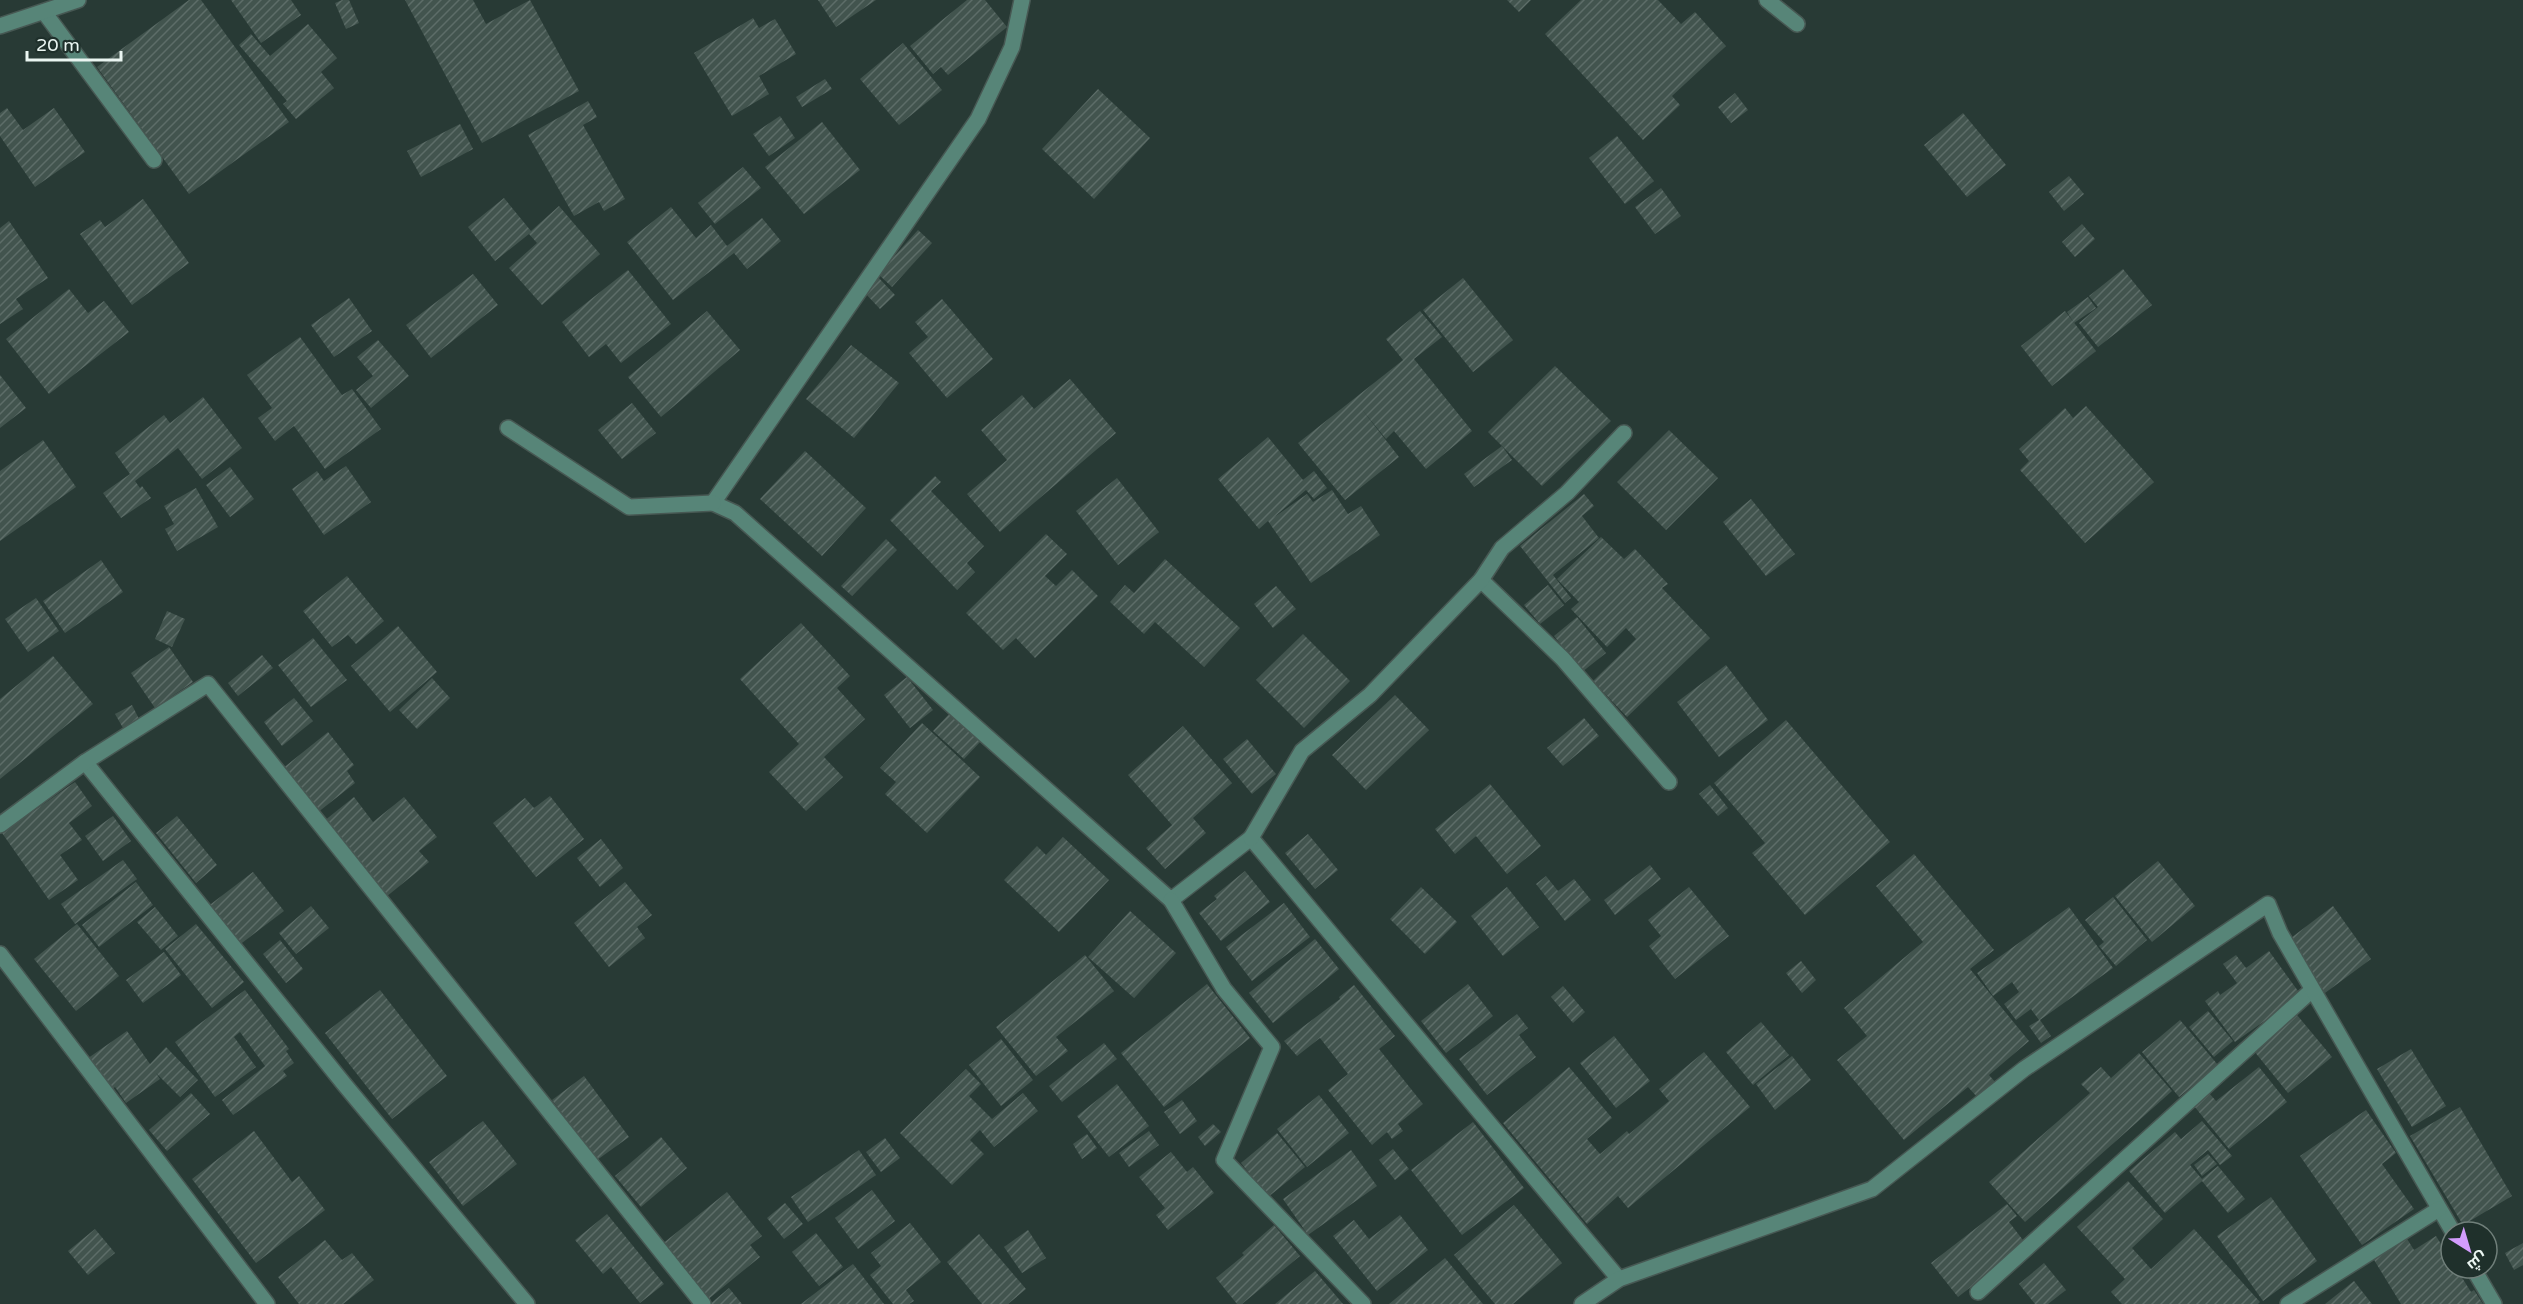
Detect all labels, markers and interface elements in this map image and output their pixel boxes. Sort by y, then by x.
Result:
scale bar [27,24,122,62]
text: 20 m [36,34,80,56]
north arrow [2439,1220,2499,1280]
text: ش [2463,1247,2492,1275]

